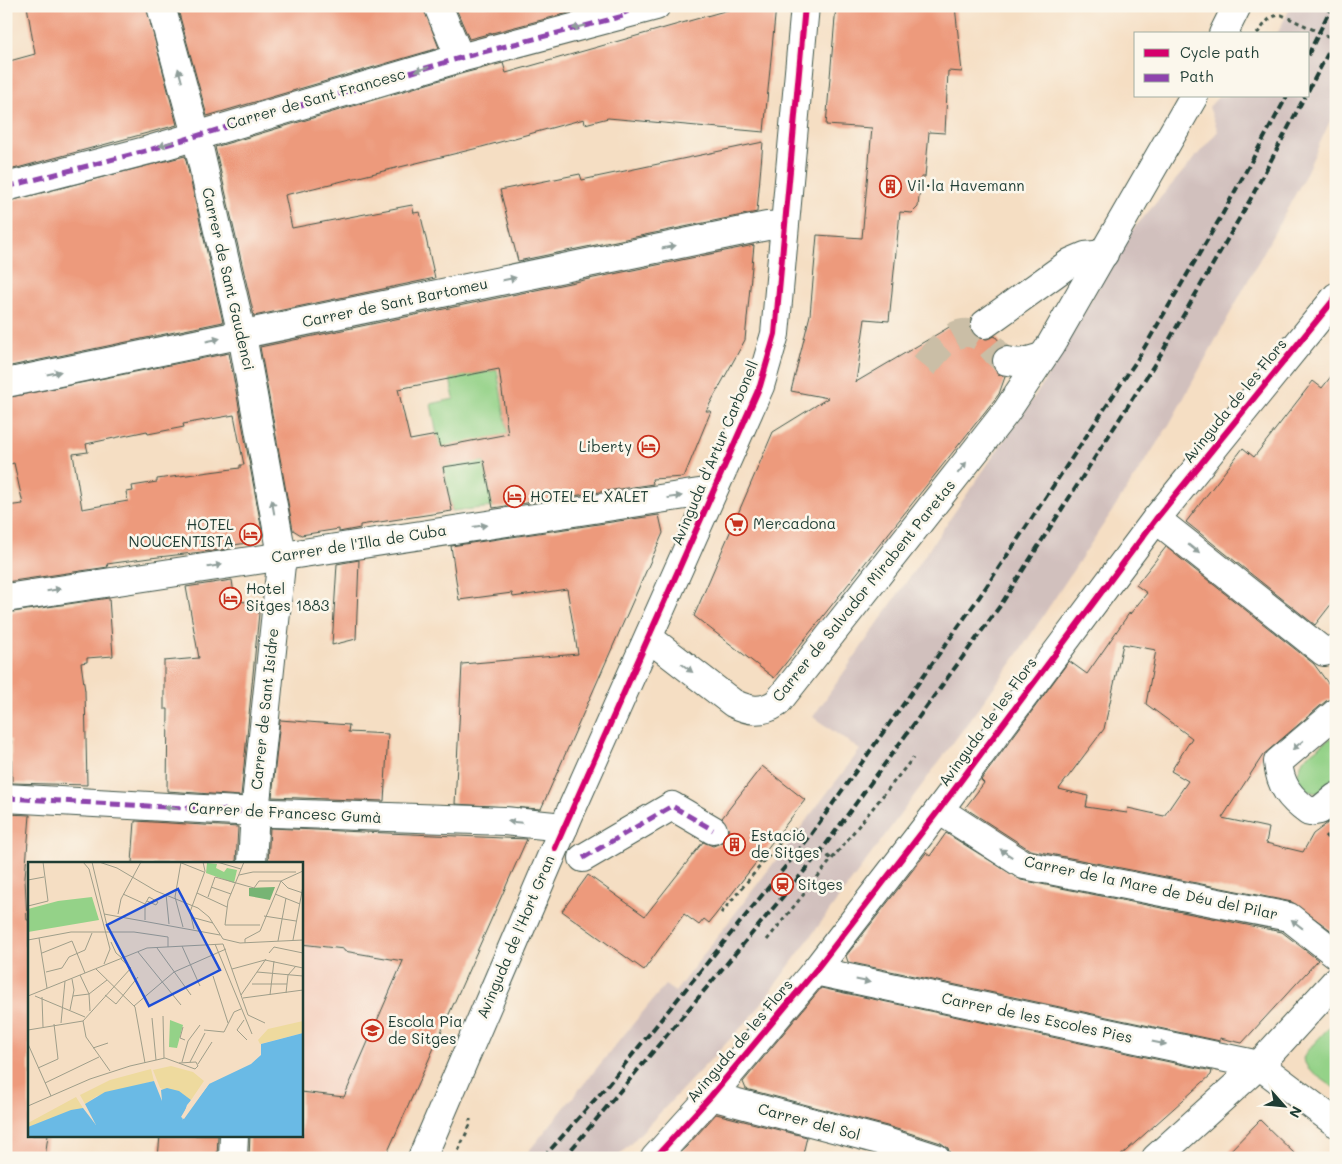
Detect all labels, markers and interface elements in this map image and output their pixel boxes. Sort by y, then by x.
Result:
one-way arrow [572,24,587,32]
legend [1134,32,1310,98]
text: Cycle path [1180,42,1259,62]
street label: Carrer de Sant Francesc [224,63,408,133]
one-way arrow [415,65,430,73]
text: Path [1180,66,1214,86]
one-way arrow [175,67,183,82]
one-way arrow [158,141,173,148]
building icon: Vil·la Havemann [879,174,903,198]
place label: Vil·la Havemann [907,175,1025,195]
street label: Carrer de Sant Gaudenci [198,185,260,372]
one-way arrow [661,242,677,250]
street label: Carrer de Sant Bartomeu [300,273,489,331]
one-way arrow [502,275,518,283]
street label: Avinguda de les Flors [1178,334,1291,467]
one-way arrow [206,336,222,344]
street label: Avinguda d'Artur Carbonell [666,357,762,548]
one-way arrow [46,369,62,377]
hotel icon: Liberty [636,435,660,459]
place label: Liberty [579,436,632,456]
one-way arrow [956,462,967,475]
street label: Carrer de Salvador Mirabent Paretas [767,475,959,706]
hotel icon: HOTEL EL XALET [502,485,526,509]
place label: HOTEL EL XALET [530,486,649,506]
one-way arrow [667,492,683,500]
one-way arrow [269,499,277,515]
supermarket icon: Mercadona [725,512,749,536]
place label: Mercadona [753,513,836,533]
place label: HOTEL NOUCENTISTA [129,514,234,551]
street label: Carrer de l'Illa de Cuba [270,519,448,567]
one-way arrow [472,521,488,529]
hotel icon: HOTEL NOUCENTISTA [238,522,262,546]
one-way arrow [1187,543,1200,554]
one-way arrow [207,561,223,569]
place label: Hotel Sitges 1883 [246,578,330,615]
one-way arrow [47,586,63,594]
hotel icon: Hotel Sitges 1883 [218,586,242,610]
street label: Carrer de Sant Isidre [246,627,282,791]
street label: Avinguda de les Flors [934,653,1041,790]
one-way arrow [680,663,694,673]
one-way arrow [1292,739,1305,750]
street label: Carrer de Francesc Gumà [188,797,382,827]
one-way arrow [163,803,179,811]
one-way arrow [507,818,523,826]
place label: Estació de Sitges [751,825,820,862]
building icon: Estació de Sitges [723,833,747,857]
one-way arrow [999,848,1012,857]
street label: Carrer de la Mare de Déu del Pilar [1022,850,1280,924]
street label: Avinguda de l'Hort Gran [472,852,559,1021]
inset map [28,862,302,1136]
station icon: Sitges [770,873,794,897]
place label: Sitges [798,874,843,894]
one-way arrow [1290,919,1304,929]
street label: Avinguda de les Flors [682,975,797,1106]
one-way arrow [855,977,871,985]
street label: Carrer de les Escoles Pies [940,987,1134,1047]
place label: Escola Pia de Sitges [388,1011,463,1048]
school or university icon: Escola Pia de Sitges [360,1019,384,1043]
one-way arrow [1151,1040,1167,1048]
north arrow [1260,1082,1310,1132]
street label: Carrer del Sol [756,1098,863,1144]
text: N [1285,1103,1307,1121]

